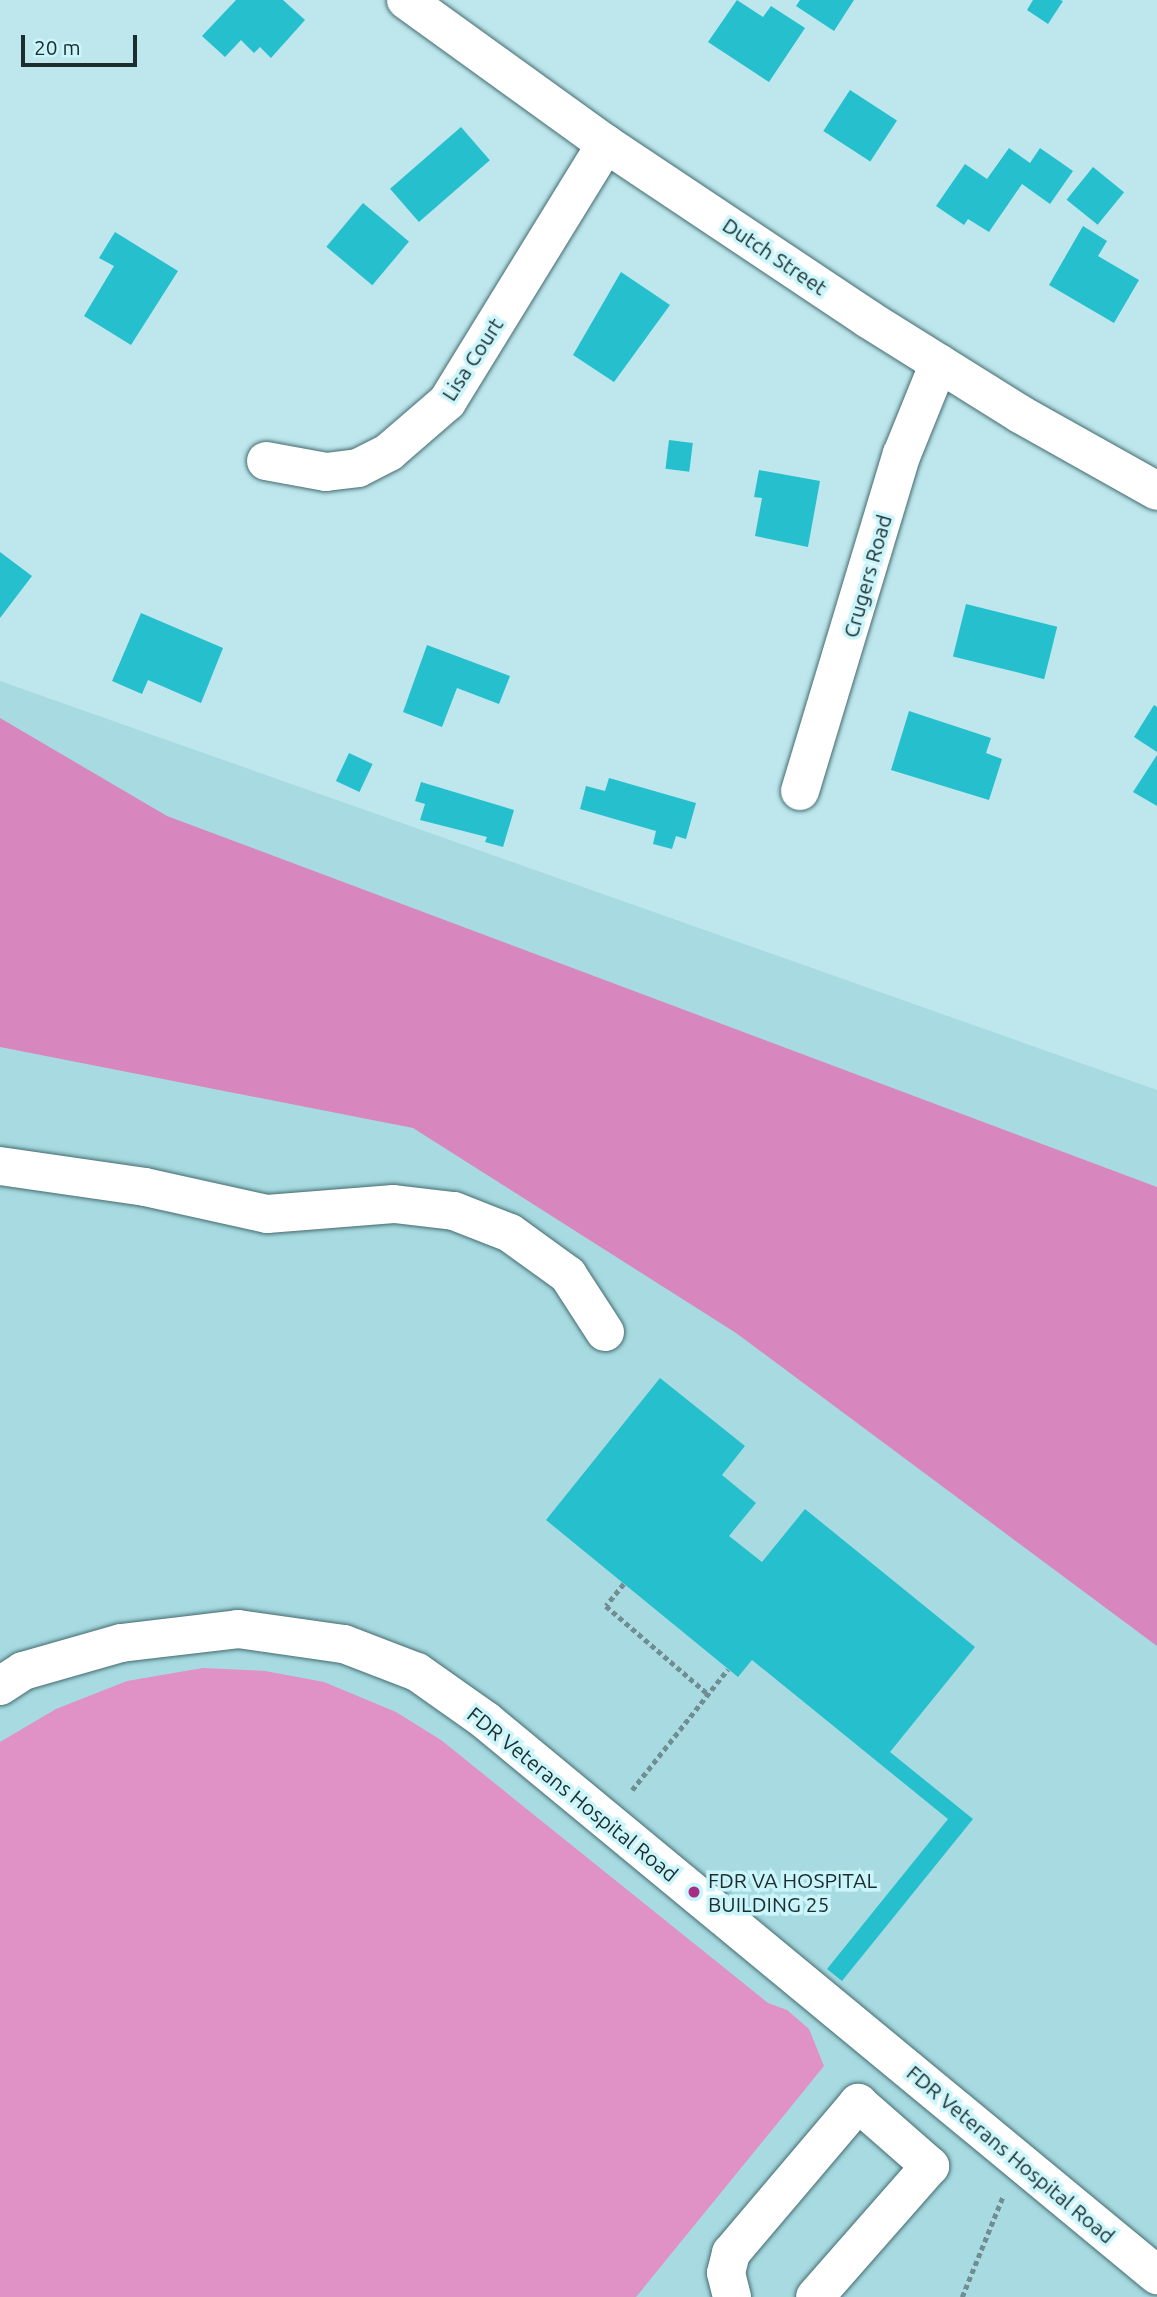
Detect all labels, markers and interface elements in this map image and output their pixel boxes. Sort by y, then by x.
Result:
scale bar [24,21,140,65]
text: 20 m [34,35,81,59]
street label: Dutch Street [718,212,832,300]
street label: Lisa Court [436,313,508,405]
street label: Crugers Road [837,512,897,640]
street label: FDR Veterans Hospital Road [463,1701,683,1887]
place label: FDR VA HOSPITAL BUILDING 25 [708,1867,877,1917]
marker: FDR VA HOSPITAL BUILDING 25 [686,1884,702,1900]
street label: FDR Veterans Hospital Road [902,2060,1120,2248]

